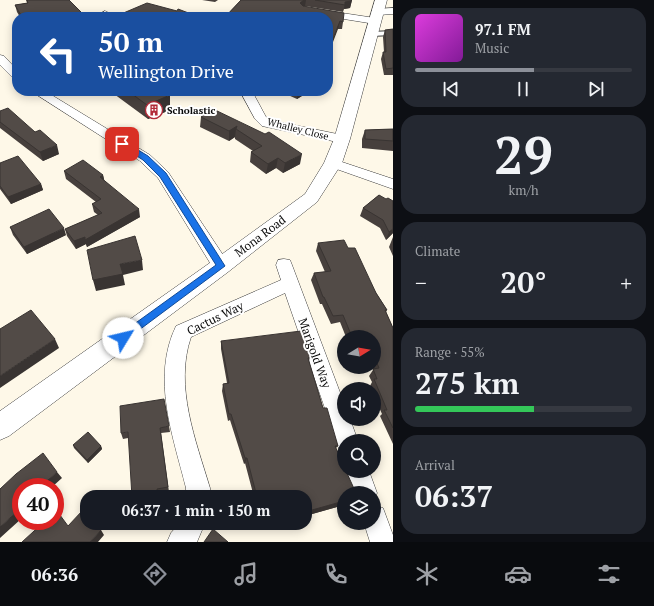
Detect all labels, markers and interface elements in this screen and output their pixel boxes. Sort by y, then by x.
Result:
text: 97.1 FM [475,19,531,39]
text: 50 m [98,23,163,60]
icon: left [32,28,84,80]
text: Music [475,39,509,57]
text: Wellington Drive [98,59,234,83]
icon: previous [440,78,462,100]
icon: pause [512,78,534,100]
icon: next [585,78,607,100]
building icon: Scholastic [144,100,164,120]
place label: Scholastic [167,104,215,117]
street label: Whalley Close [266,115,330,143]
text: 29 [494,120,553,189]
pin [105,127,139,161]
icon: arrive [111,133,133,155]
text: km/h [508,181,539,199]
street label: Mona Road [232,212,289,260]
text: Climate [415,242,460,260]
text: 20° [500,262,547,302]
text: − [415,268,427,297]
text: + [620,268,632,297]
street label: Cactus Way [184,297,247,338]
street label: Marigold Way [295,316,335,391]
position arrow [102,317,144,359]
north arrow [337,330,381,374]
map controls [337,330,381,530]
text: Range · 55% [415,343,485,361]
text: 275 km [415,363,519,403]
button: sound [337,382,381,426]
button: search [337,434,381,478]
text: Arrival [415,456,455,474]
text: 06:37 [415,476,493,516]
speed limit sign: 40 [12,478,64,530]
button: layers [337,486,381,530]
text: 06:37 · 1 min · 150 m [122,500,270,520]
icon: directions [141,560,169,588]
icon: music [232,560,260,588]
icon: phone [322,560,350,588]
icon: climate [413,560,441,588]
icon: car [504,560,532,588]
icon: filters [595,560,623,588]
text: 06:36 [31,562,78,586]

